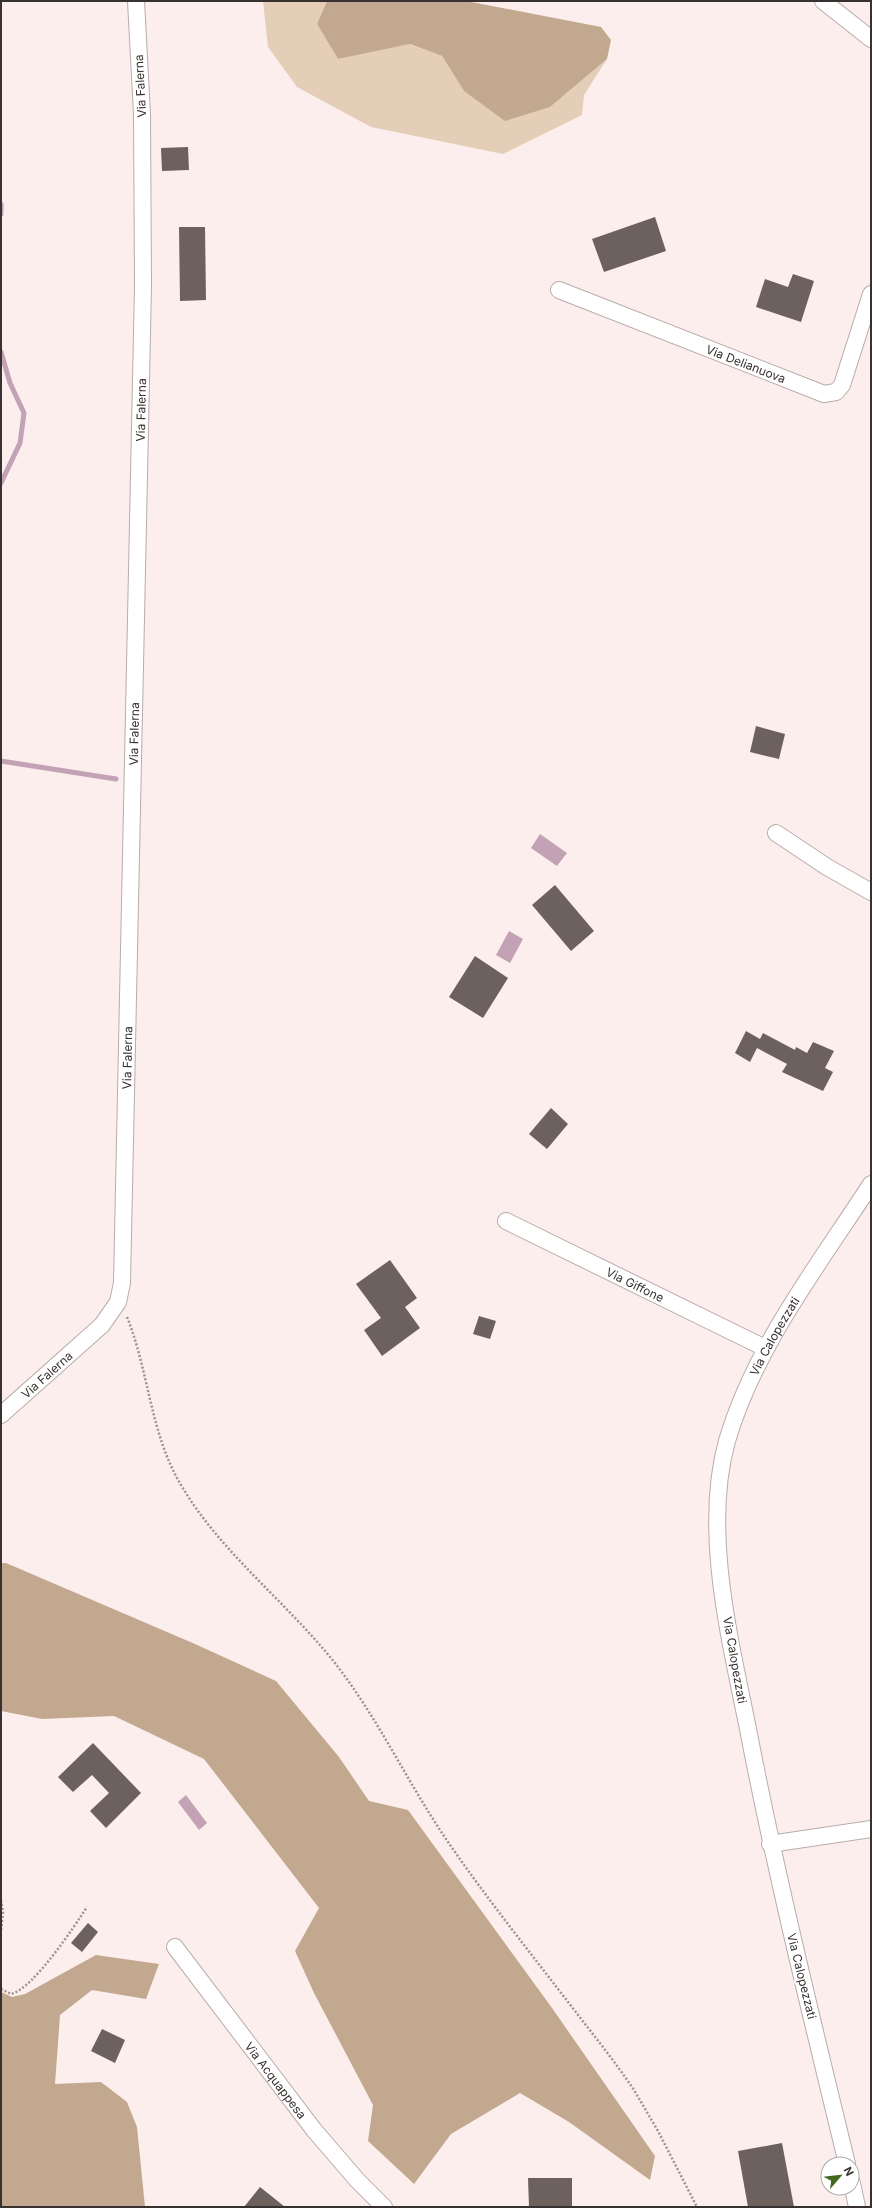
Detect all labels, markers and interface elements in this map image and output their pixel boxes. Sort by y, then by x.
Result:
street label: Via Falerna [131,54,149,118]
street label: Via Delianuova [704,341,788,386]
street label: Via Falerna [132,378,149,442]
street label: Via Falerna [125,702,142,766]
street label: Via Falerna [119,1026,135,1090]
street label: Via Giffone [604,1264,667,1305]
street label: Via Calopezzati [746,1294,802,1378]
street label: Via Falerna [18,1348,75,1401]
street label: Via Calopezzati [720,1615,750,1705]
street label: Via Calopezzati [784,1932,820,2021]
street label: Via Acquappesa [242,2039,310,2121]
north arrow [820,2156,860,2196]
text: N [841,2164,857,2178]

